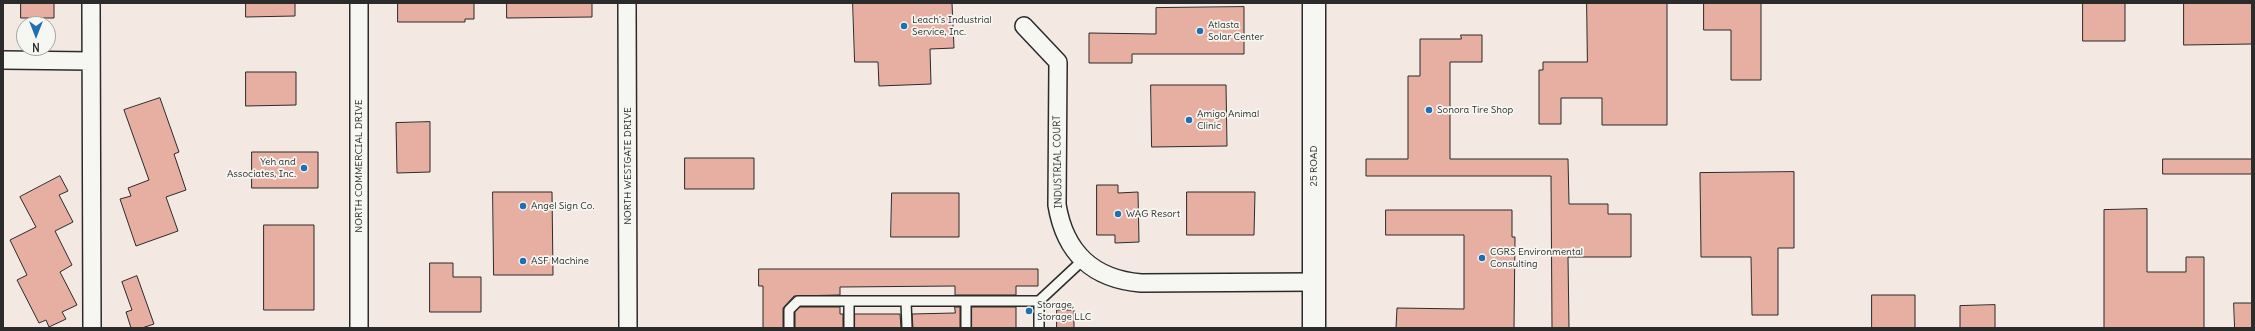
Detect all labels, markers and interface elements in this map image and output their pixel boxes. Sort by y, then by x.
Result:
place label: Leach's Industrial Service, Inc. [912,14,992,38]
north arrow [16,16,56,56]
place label: Atlasta Solar Center [1208,19,1264,42]
marker: Leach's Industrial Service, Inc. [899,21,909,31]
marker: Atlasta Solar Center [1195,26,1205,36]
text: N [32,40,40,54]
street label: NORTH COMMERCIAL DRIVE [353,99,365,233]
place label: Sonora Tire Shop [1437,104,1513,116]
marker: Sonora Tire Shop [1424,105,1434,115]
street label: NORTH WESTGATE DRIVE [622,107,634,225]
place label: Amigo Animal Clinic [1197,108,1259,132]
street label: INDUSTRIAL COURT [1051,115,1065,209]
marker: Amigo Animal Clinic [1184,115,1194,125]
street label: 25 ROAD [1308,145,1320,187]
place label: Yeh and Associates, Inc. [227,156,296,180]
marker: Yeh and Associates, Inc. [299,163,309,173]
place label: Angel Sign Co. [531,200,595,212]
marker: Angel Sign Co. [518,201,528,211]
place label: WAG Resort [1126,208,1180,220]
marker: WAG Resort [1113,209,1123,219]
place label: CGRS Environmental Consulting [1490,246,1583,270]
marker: CGRS Environmental Consulting [1477,253,1487,263]
place label: ASF Machine [531,255,589,267]
marker: ASF Machine [518,256,528,266]
place label: Storage, Storage LLC [1037,299,1091,322]
marker: Storage, Storage LLC [1024,306,1034,316]

